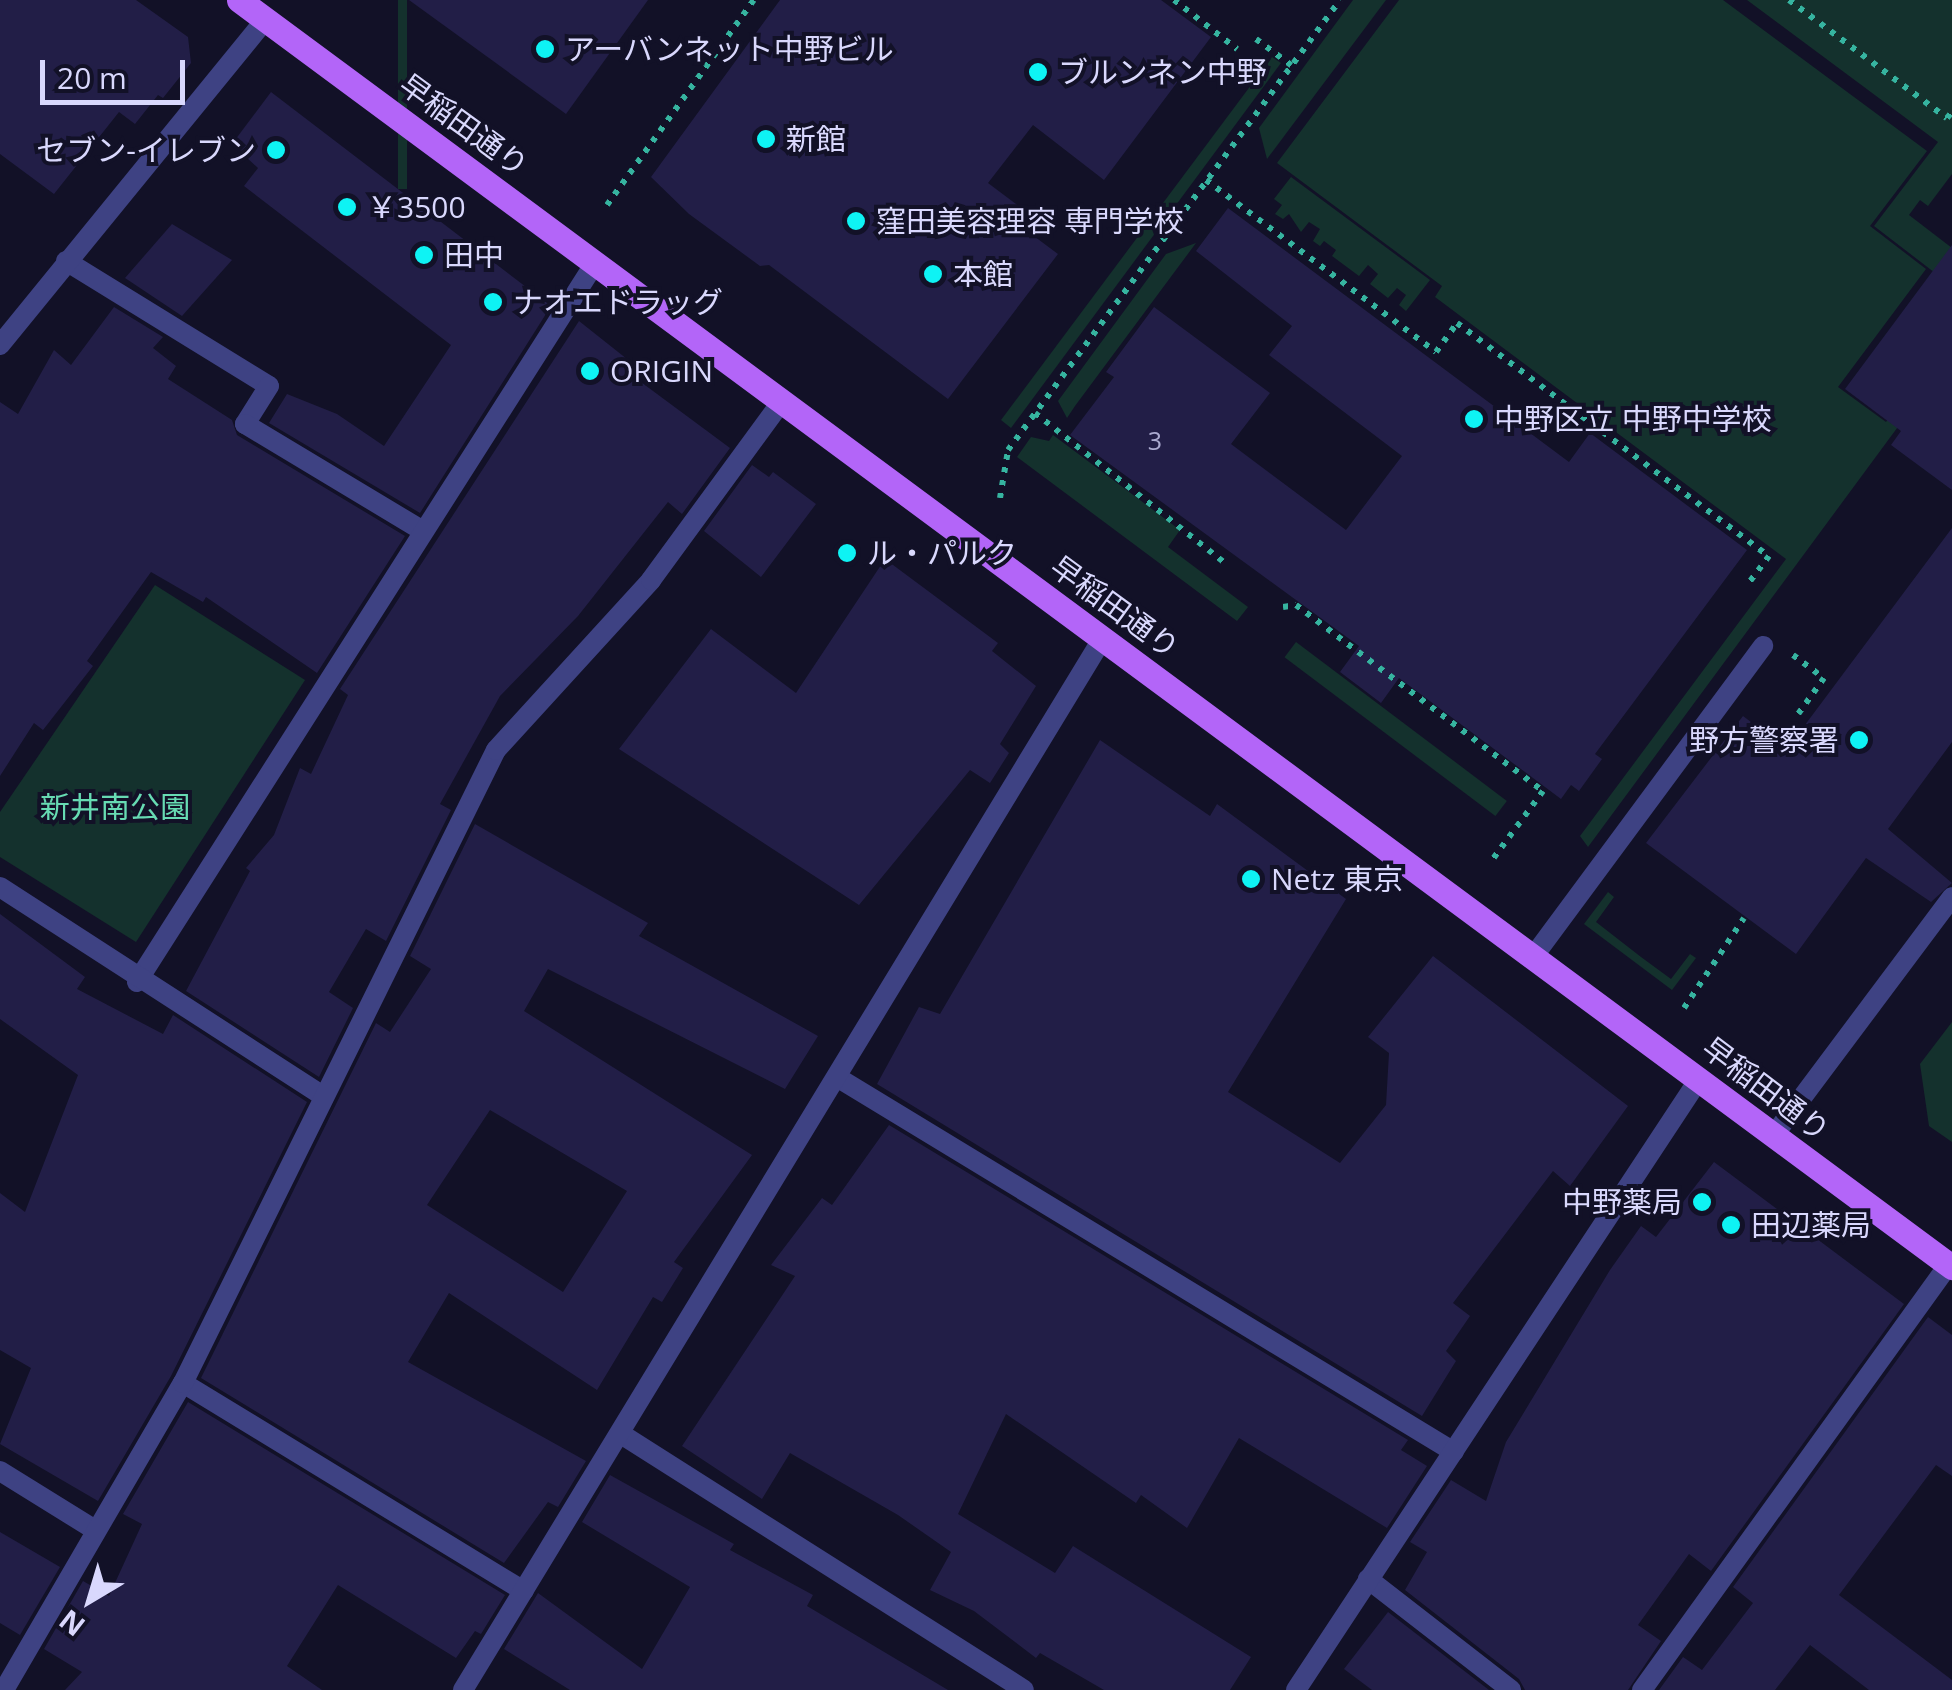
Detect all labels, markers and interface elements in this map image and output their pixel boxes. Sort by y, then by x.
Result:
place label: アーバンネット中野ビル [565,31,893,67]
marker: アーバンネット中野ビル [534,38,556,60]
scale bar [45,40,190,102]
place label: ブルンネン中野 [1058,54,1268,90]
text: 20 m [57,57,127,98]
marker: ブルンネン中野 [1027,61,1049,83]
street label: 早稲田通り [393,66,535,184]
place label: 新館 [786,121,846,157]
marker: 新館 [755,128,777,150]
place label: セブン-イレブン [36,132,256,168]
marker: セブン-イレブン [265,139,287,161]
place label: ￥3500 [367,189,466,225]
marker: ￥3500 [336,196,358,218]
place label: 窪田美容理容 専門学校 [876,203,1184,239]
marker: 窪田美容理容 専門学校 [845,210,867,232]
place label: 田中 [444,237,504,273]
marker: 田中 [413,244,435,266]
place label: 本館 [953,256,1013,292]
marker: 本館 [922,263,944,285]
place label: ナオエドラッグ [513,284,723,320]
marker: ナオエドラッグ [482,291,504,313]
place label: ORIGIN [610,353,713,389]
marker: ORIGIN [579,360,601,382]
place label: 中野区立 中野中学校 [1494,401,1772,437]
marker: 中野区立 中野中学校 [1463,408,1485,430]
house number: 3 [1148,425,1162,455]
place label: ル・パルク [867,535,1017,571]
marker: ル・パルク [836,542,858,564]
street label: 早稲田通り [1044,548,1186,666]
place label: 野方警察署 [1689,722,1839,758]
marker: 野方警察署 [1848,729,1870,751]
park label: 新井南公園 [40,789,190,825]
place label: Netz 東京 [1271,861,1403,897]
marker: Netz 東京 [1240,868,1262,890]
street label: 早稲田通り [1695,1029,1837,1149]
place label: 中野薬局 [1562,1184,1682,1220]
marker: 中野薬局 [1691,1191,1713,1213]
place label: 田辺薬局 [1751,1207,1871,1243]
marker: 田辺薬局 [1720,1214,1742,1236]
north arrow [40,1550,140,1650]
text: N [51,1602,92,1646]

